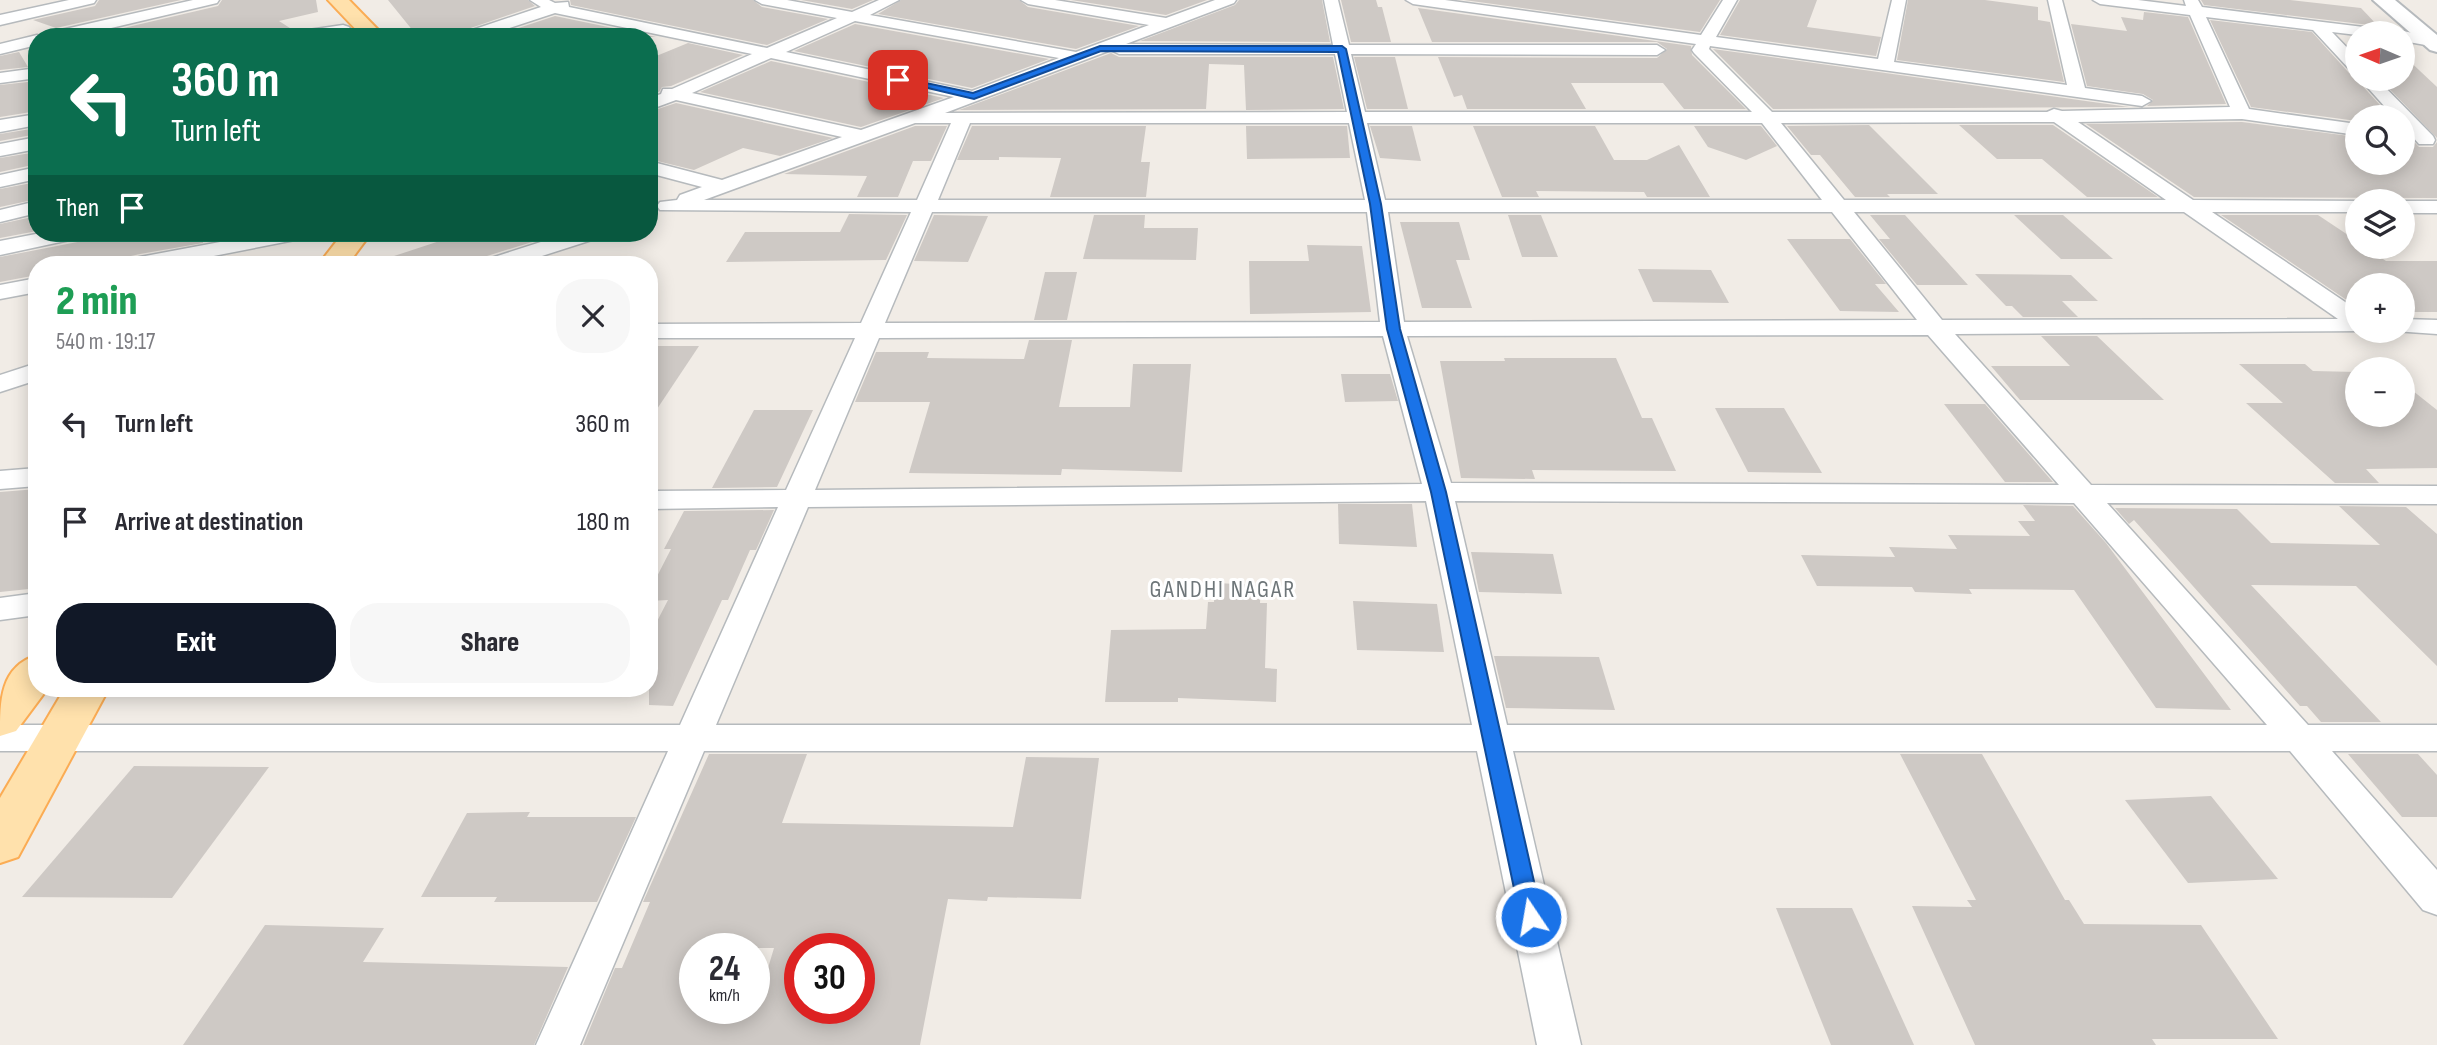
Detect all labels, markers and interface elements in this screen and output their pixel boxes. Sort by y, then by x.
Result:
north arrow [2345,21,2415,91]
map controls [2345,21,2415,427]
pin [868,50,928,110]
text: 360 m [171,52,279,111]
icon: left [56,56,147,147]
icon: arrive [879,61,917,99]
button: search [2345,105,2415,175]
text: Turn left [171,112,261,151]
icon: arrive [113,189,151,227]
button: layers [2345,189,2415,259]
text: Then [56,193,99,224]
button: + [2345,273,2415,343]
text: 2 min [56,276,137,327]
button: close [556,279,630,353]
text: 540 m · 19:17 [56,328,155,356]
button: − [2345,357,2415,427]
icon: left [56,405,94,443]
text: Turn left [115,409,193,440]
text: 360 m [575,409,630,440]
icon: arrive [56,503,94,541]
text: Arrive at destination [115,507,303,538]
text: 180 m [577,507,630,538]
district label: GANDHI NAGAR [1150,575,1296,604]
button: Exit [56,603,336,683]
button: Share [350,603,630,683]
position arrow [1494,880,1568,954]
speed limit sign: 30 [784,933,875,1024]
text: 24 [709,948,740,991]
text: km/h [709,985,740,1006]

